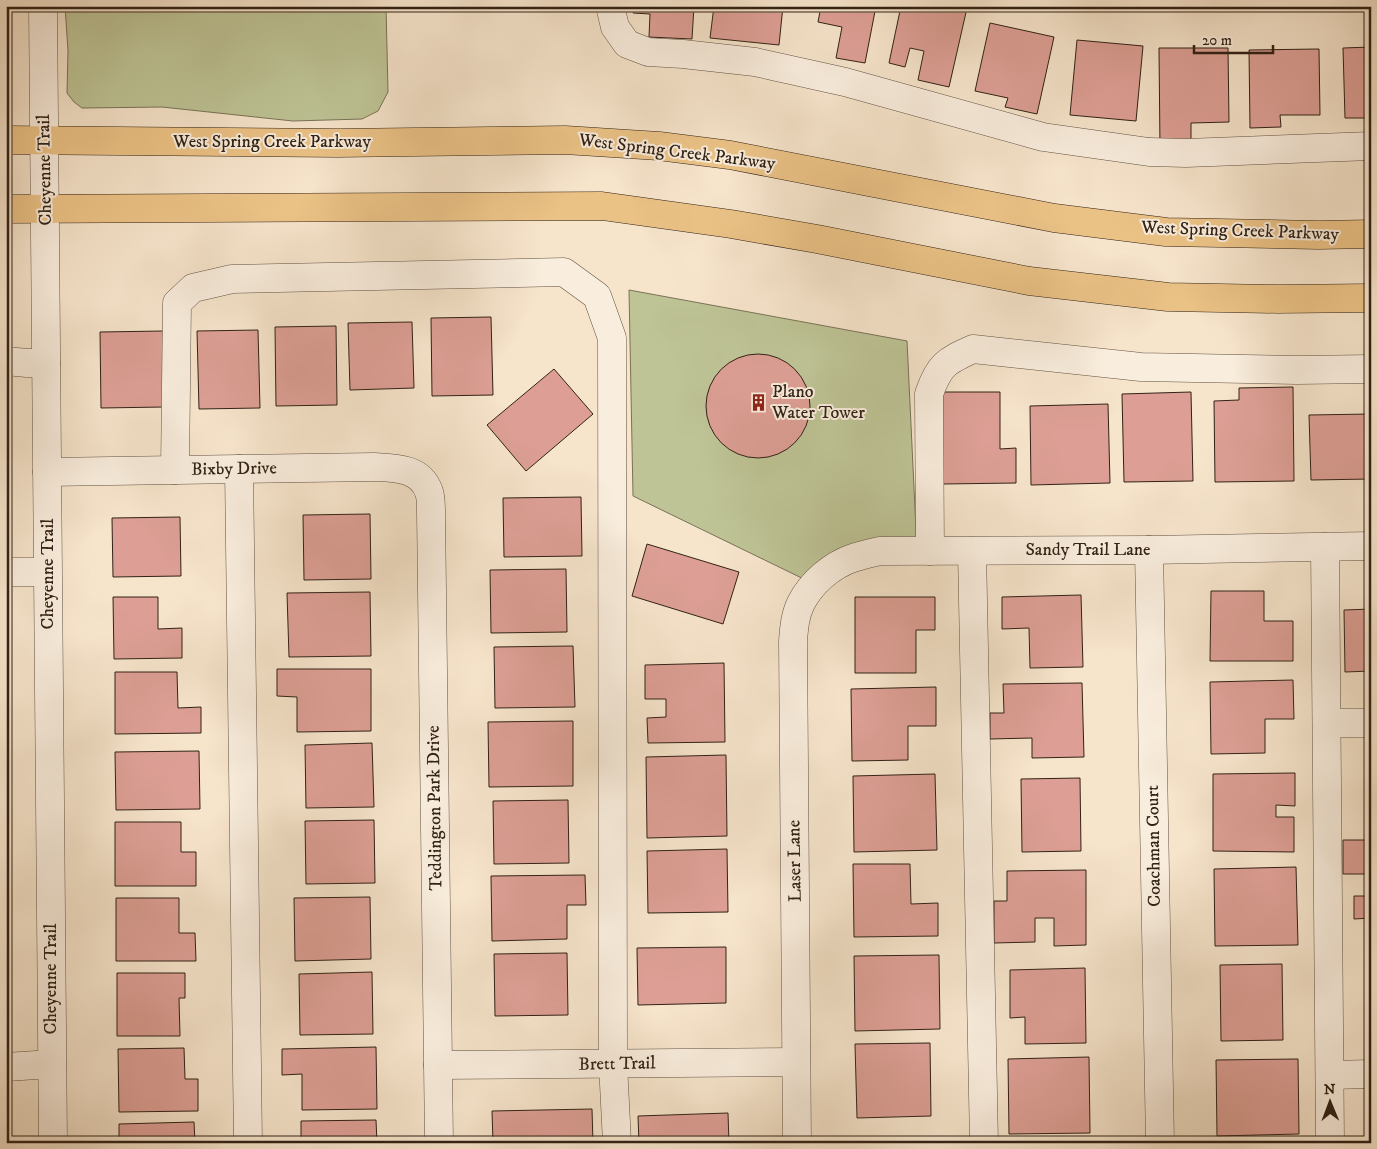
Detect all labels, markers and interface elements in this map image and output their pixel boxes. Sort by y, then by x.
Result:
scale bar [1194,22,1273,54]
text: 20 m [1202,31,1232,50]
street label: Cheyenne Trail [33,114,57,226]
street label: West Spring Creek Parkway [576,129,777,175]
street label: West Spring Creek Parkway [172,131,371,153]
street label: West Spring Creek Parkway [1140,217,1340,245]
place label: Plano Water Tower [771,381,865,424]
building icon: Plano Water Tower [748,392,768,412]
street label: Bixby Drive [191,457,277,481]
street label: Cheyenne Trail [37,518,59,630]
street label: Sandy Trail Lane [1025,539,1151,561]
street label: Teddington Park Drive [423,725,447,891]
street label: Coachman Court [1142,785,1166,907]
street label: Laser Lane [783,820,807,902]
street label: Cheyenne Trail [40,923,62,1035]
street label: Brett Trail [578,1052,656,1076]
north arrow [1304,1076,1354,1126]
text: N [1324,1081,1336,1099]

